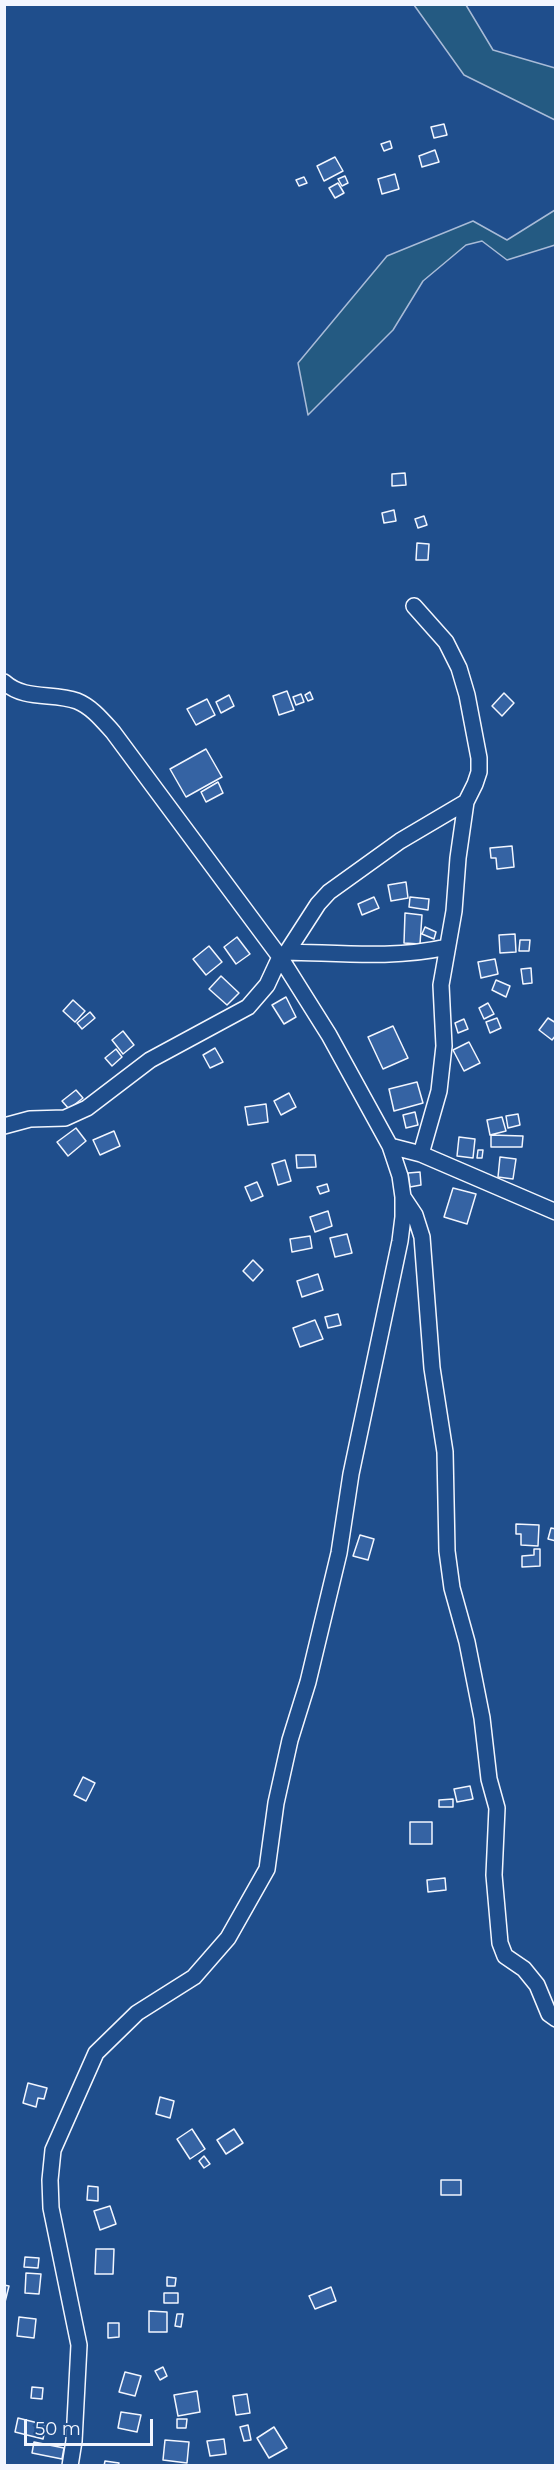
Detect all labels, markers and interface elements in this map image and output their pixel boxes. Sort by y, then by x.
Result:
scale bar [27,2407,156,2445]
text: 50 m [35,2418,81,2440]

